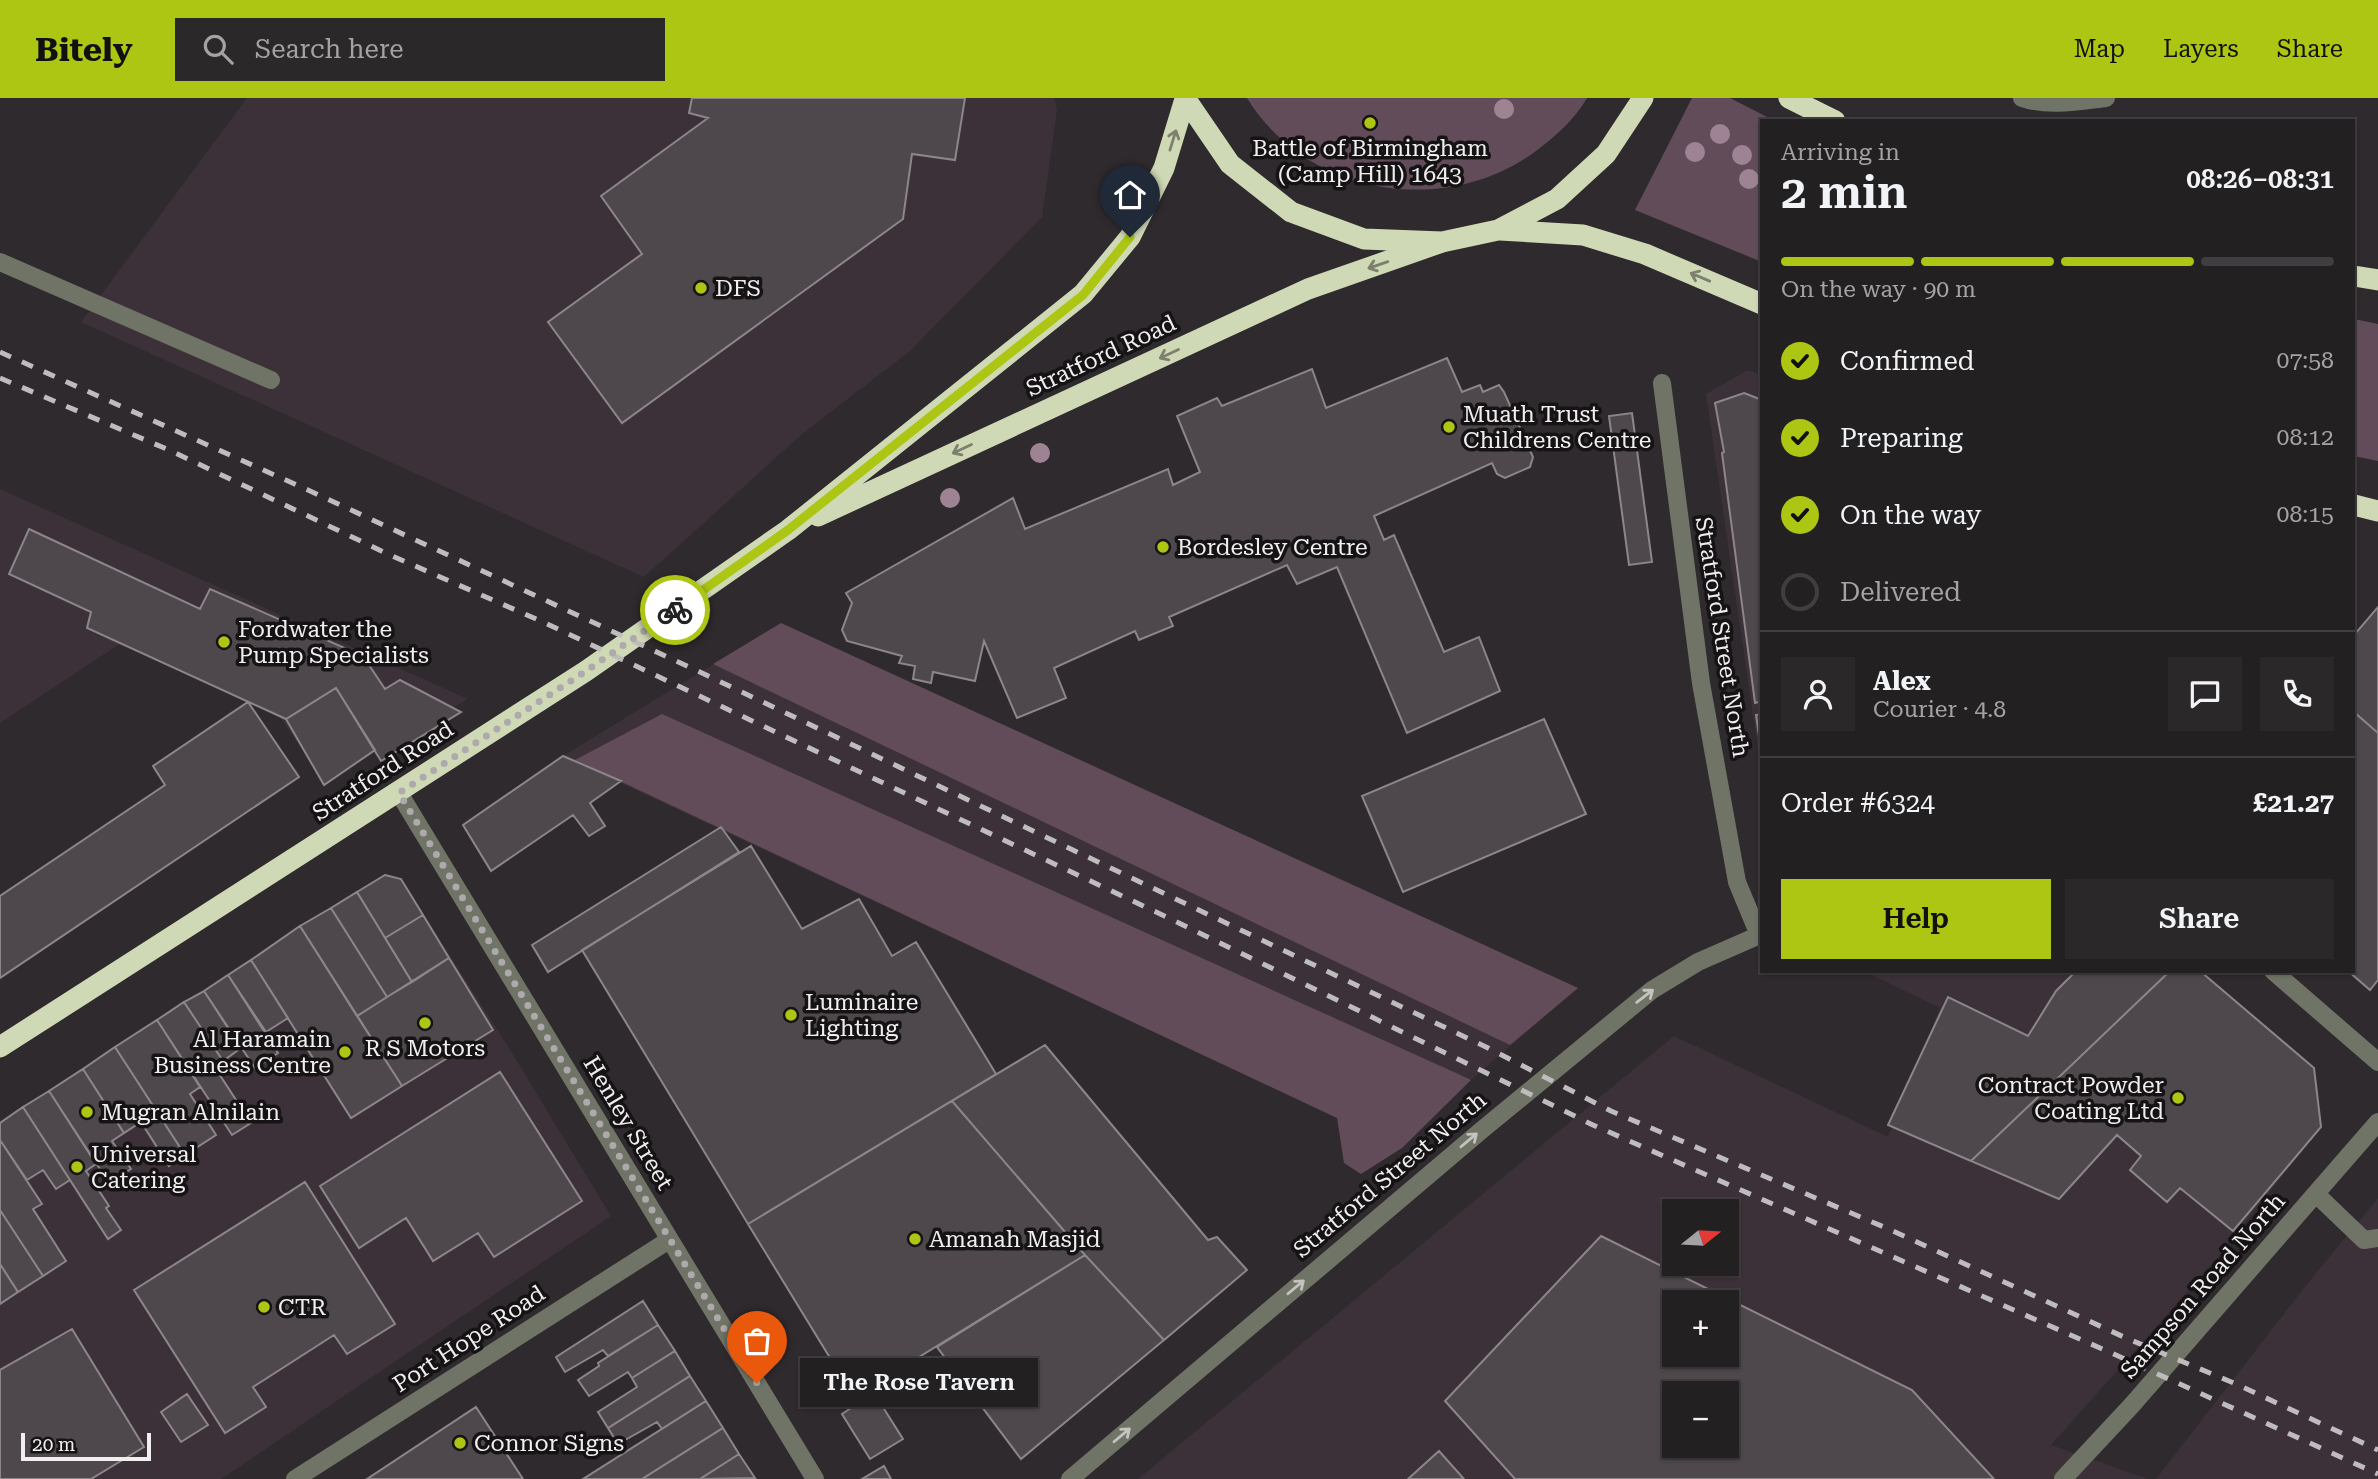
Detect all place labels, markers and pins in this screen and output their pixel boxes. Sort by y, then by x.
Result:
marker: Battle of Birmingham (Camp Hill) 1643 [1362,115,1378,131]
place label: Battle of Birmingham (Camp Hill) 1643 [1252,135,1488,188]
pin [1100,165,1160,237]
place label: DFS [715,275,761,302]
marker: DFS [693,280,709,296]
place label: Muath Trust Childrens Centre [1463,401,1651,454]
marker: Muath Trust Childrens Centre [1441,419,1457,435]
place label: Bordesley Centre [1177,534,1368,561]
marker: Bordesley Centre [1155,539,1171,555]
place label: Fordwater the Pump Specialists [238,616,429,669]
marker: Fordwater the Pump Specialists [216,634,232,650]
place label: Luminaire Lighting [805,989,918,1042]
marker: Luminaire Lighting [783,1007,799,1023]
marker: R S Motors [417,1015,433,1031]
place label: Al Haramain Business Centre [154,1026,331,1079]
place label: R S Motors [365,1035,485,1062]
marker: Al Haramain Business Centre [337,1044,353,1060]
place label: Contract Powder Coating Ltd [1978,1072,2164,1125]
marker: Contract Powder Coating Ltd [2170,1090,2186,1106]
place label: Mugran Alnilain [101,1099,280,1126]
marker: Mugran Alnilain [79,1104,95,1120]
place label: Universal Catering [91,1141,196,1194]
marker: Universal Catering [69,1159,85,1175]
place label: Amanah Masjid [929,1226,1101,1253]
marker: Amanah Masjid [907,1231,923,1247]
place label: CTR [278,1294,326,1321]
marker: CTR [256,1299,272,1315]
pin [727,1311,787,1383]
callout: The Rose Tavern [799,1358,1037,1408]
place label: Connor Signs [474,1430,624,1457]
marker: Connor Signs [452,1435,468,1451]

